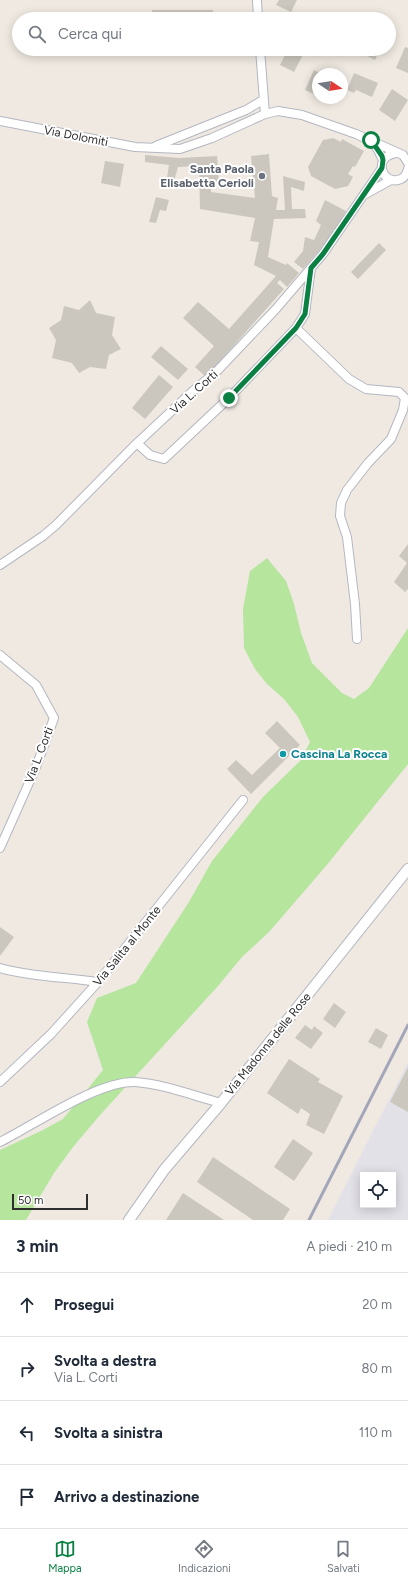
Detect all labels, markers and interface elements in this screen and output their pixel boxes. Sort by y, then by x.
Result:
search box [12,12,396,56]
icon: search [26,23,48,45]
text: Cerca qui [58,25,122,43]
north arrow [312,68,348,104]
street label: Via Dolomiti [43,123,109,149]
route start [362,131,380,149]
place label: Santa Paola Elisabetta Cerioli [160,162,254,190]
marker: Santa Paola Elisabetta Cerioli [257,171,267,181]
street label: Via L. Corti [167,367,221,417]
route end [220,389,238,407]
street label: Via L. Corti [22,725,56,785]
place label: Cascina La Rocca [291,747,387,761]
marker: Cascina La Rocca [278,749,288,759]
street label: Via Salita al Monte [90,903,164,989]
street label: Via Madonna delle Rose [222,990,314,1098]
map controls [360,1172,396,1208]
button: locate [360,1172,396,1208]
scale bar [12,1192,88,1211]
text: 50 m [18,1194,43,1207]
text: 3 min [16,1236,58,1256]
text: A piedi · 210 m [307,1239,392,1254]
icon: ahead [16,1294,38,1316]
text: Prosegui [54,1296,114,1314]
text: 20 m [362,1297,392,1312]
text: Svolta a destra [54,1352,157,1370]
icon: right [16,1358,38,1380]
text: 80 m [361,1361,392,1376]
text: Via L. Corti [54,1370,118,1385]
icon: left [16,1422,38,1444]
text: Svolta a sinistra [54,1424,163,1442]
text: 110 m [359,1425,392,1440]
icon: arrive [16,1486,38,1508]
text: Arrivo a destinazione [54,1488,199,1506]
tab: Mappa [48,1538,82,1575]
tab: Indicazioni [178,1538,231,1575]
tab: Salvati [327,1538,360,1575]

